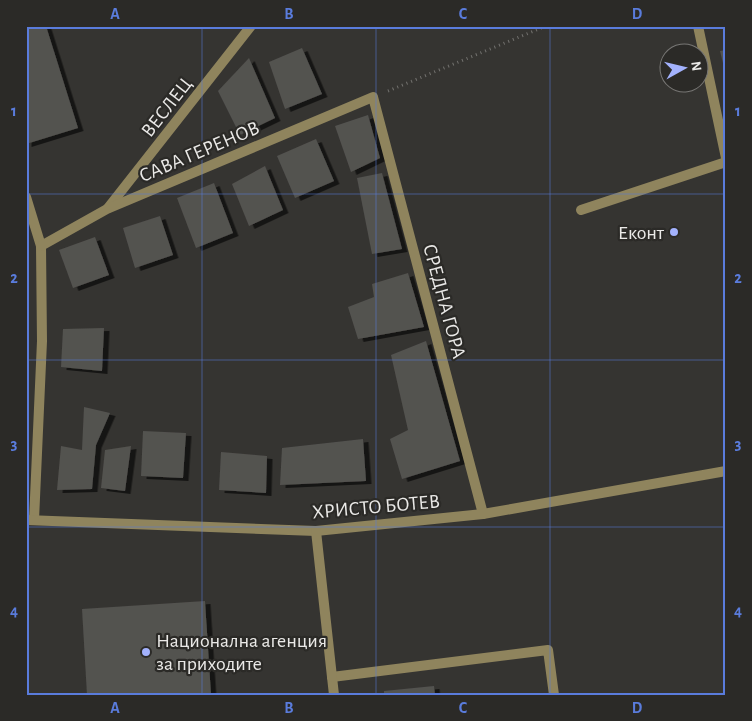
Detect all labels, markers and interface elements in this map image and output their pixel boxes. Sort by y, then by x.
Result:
text: A [110,6,120,22]
text: B [284,6,294,22]
text: C [459,6,468,22]
text: D [632,6,643,22]
north arrow [660,42,710,92]
text: N [688,61,703,72]
street label: ВЕСЛЕЦ [138,74,196,141]
text: 1 [11,103,17,119]
text: 1 [735,103,741,119]
street label: САВА ГЕРЕНОВ [136,118,263,186]
place label: Еконт [618,223,665,243]
marker: Еконт [668,226,680,238]
street label: СРЕДНА ГОРА [419,242,469,361]
text: 2 [10,270,18,286]
text: 2 [734,270,742,286]
text: 3 [11,436,18,452]
text: 3 [735,436,742,452]
street label: ХРИСТО БОТЕВ [311,491,441,523]
text: 4 [10,603,18,619]
text: 4 [734,603,742,619]
place label: Национална агенция за приходите [156,631,327,674]
marker: Национална агенция за приходите [140,646,152,658]
text: A [110,700,120,716]
text: B [284,700,294,716]
text: C [459,700,468,716]
text: D [632,700,643,716]

